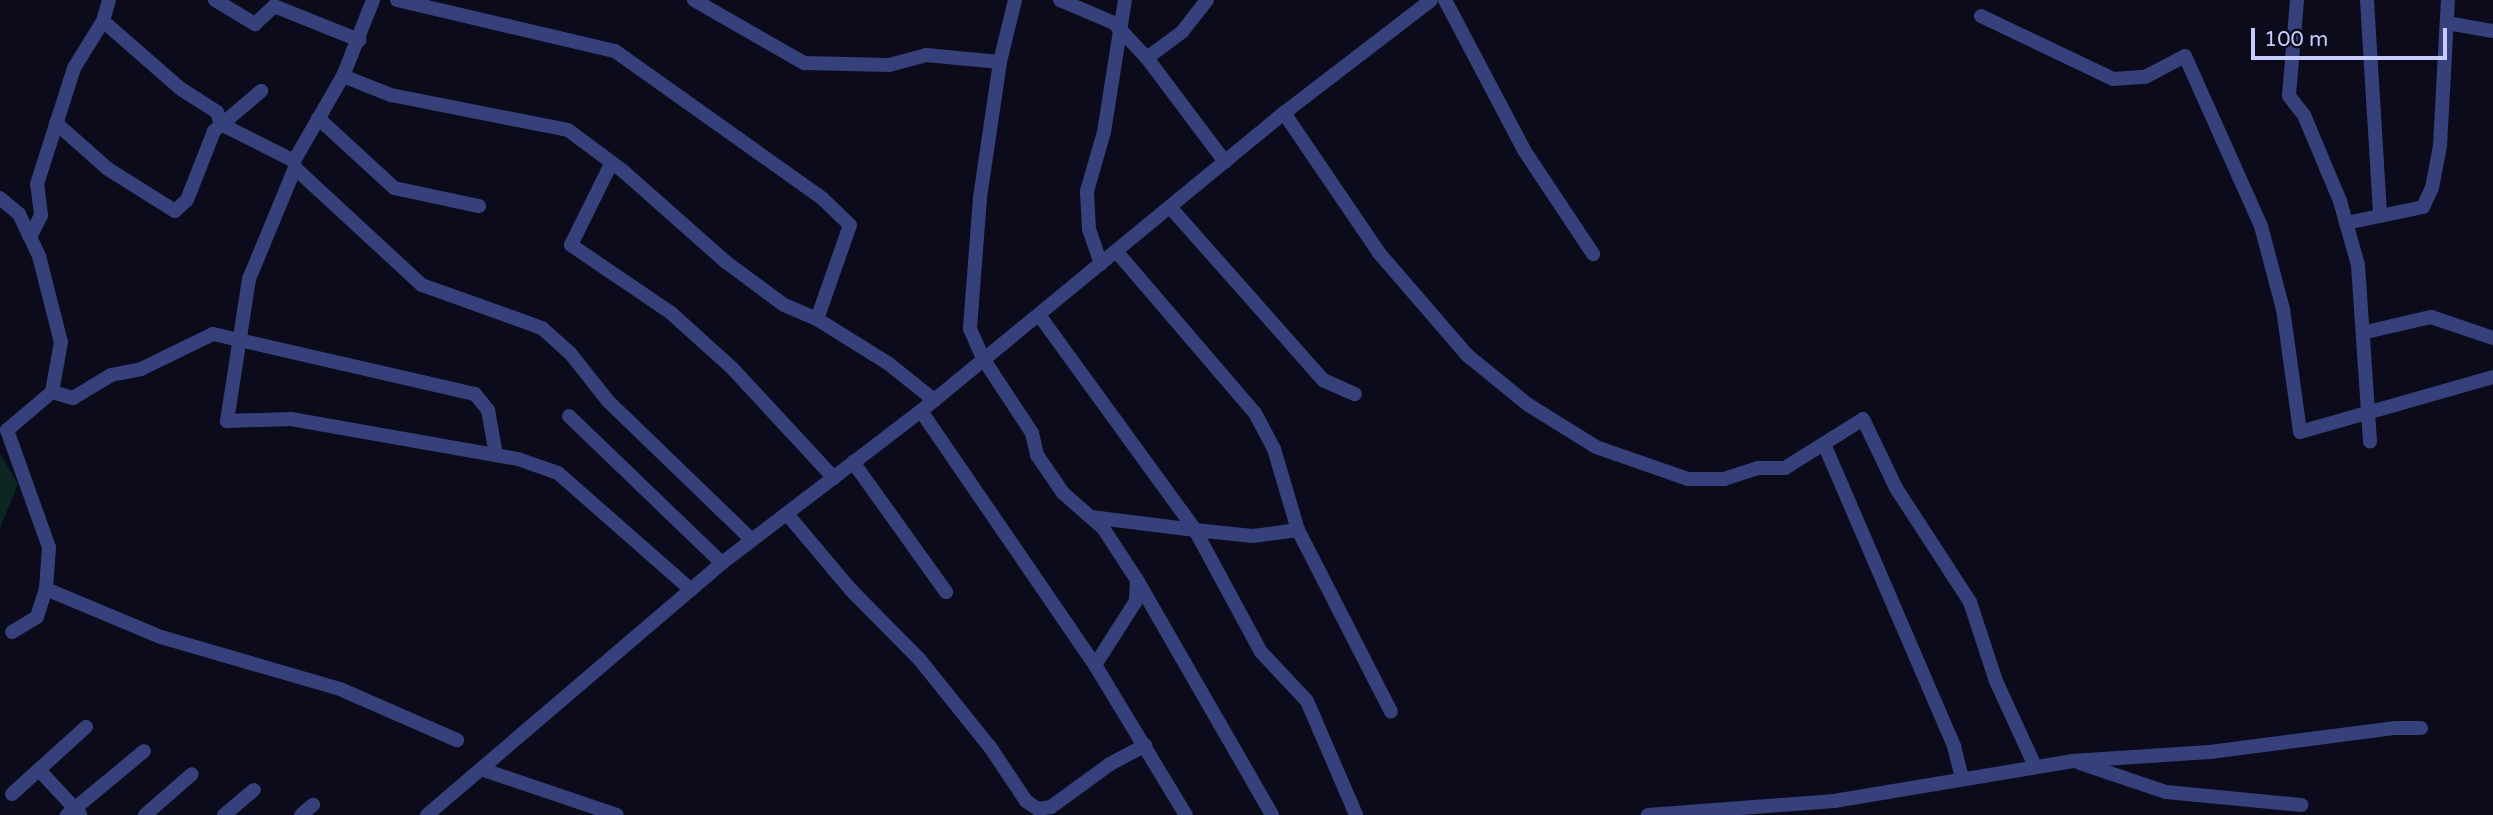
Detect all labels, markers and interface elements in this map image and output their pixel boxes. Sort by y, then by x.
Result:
scale bar [2255,14,2451,58]
text: 100 m [2264,27,2328,52]

